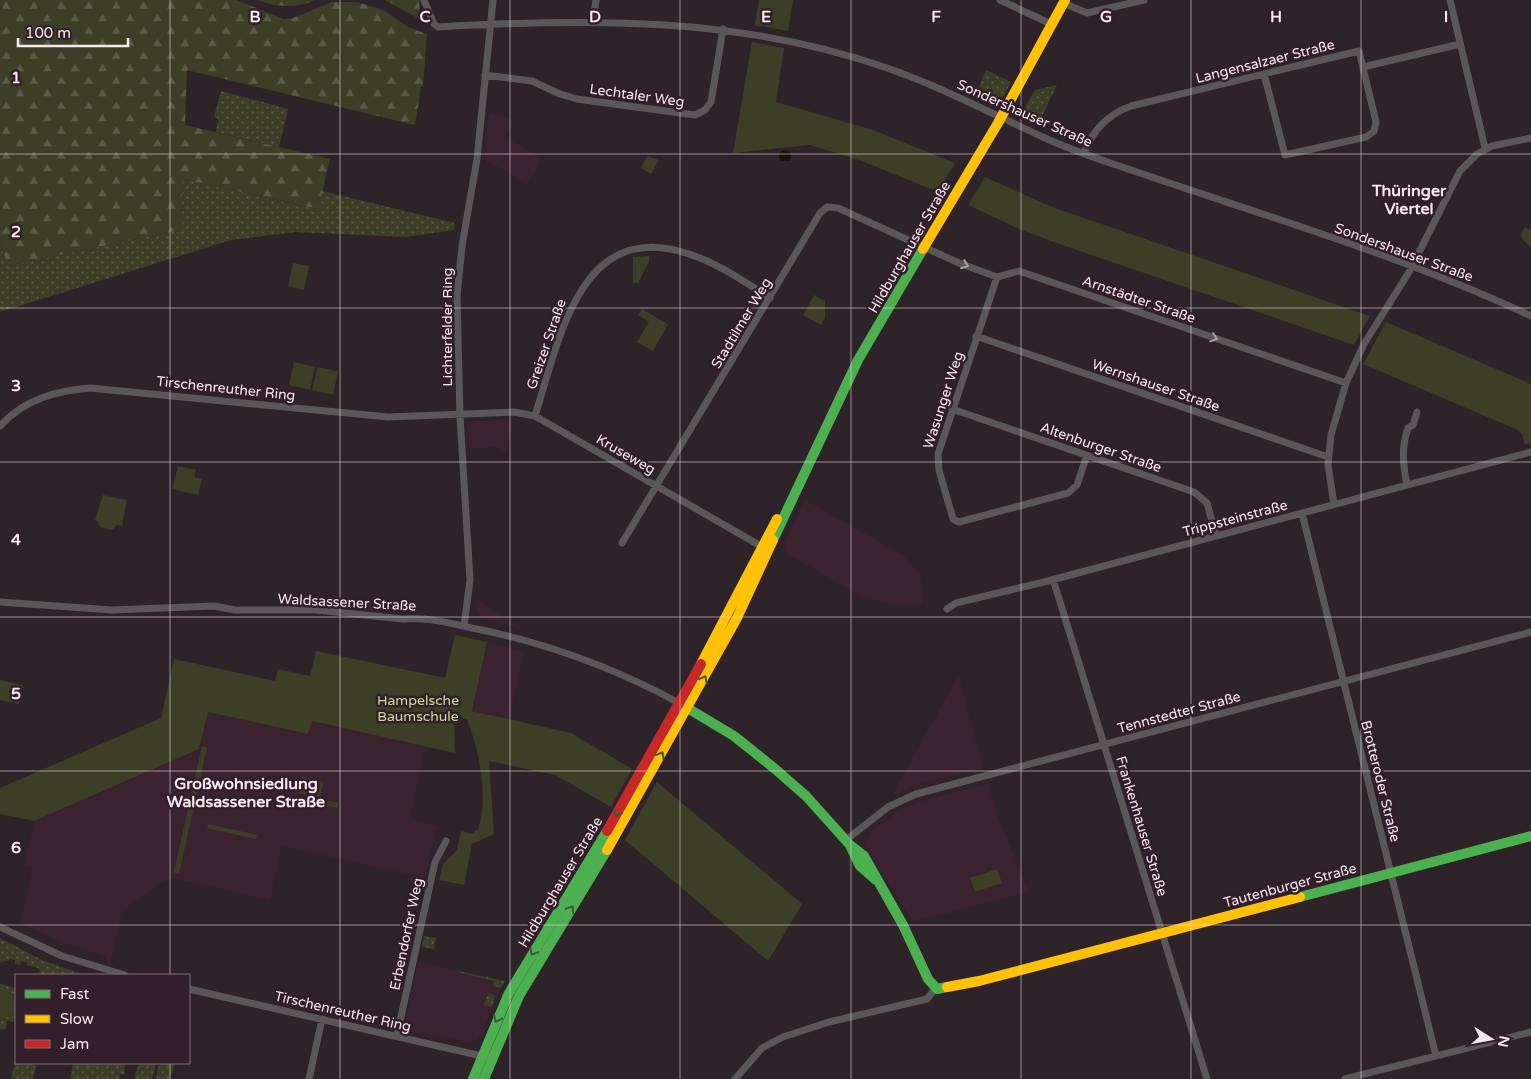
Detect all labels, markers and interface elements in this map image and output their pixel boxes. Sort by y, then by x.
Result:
text: B [249,7,261,27]
text: C [419,7,431,27]
text: D [589,7,601,27]
text: E [761,7,771,27]
text: F [931,7,941,27]
text: G [1100,7,1112,27]
text: H [1270,7,1282,27]
text: I [1444,7,1448,27]
scale bar [18,15,128,47]
text: 100 m [25,24,71,42]
street label: Langensalzaer Straße [1194,36,1337,87]
text: 1 [11,68,21,88]
street label: Sondershauser Straße [954,76,1095,151]
street label: Lechtaler Weg [588,80,686,111]
street label: Hildburghauser Straße [865,178,954,316]
district label: Thüringer Viertel [1371,181,1447,219]
street label: Sondershauser Straße [1332,219,1476,286]
text: 2 [11,222,21,242]
one-way arrow [960,259,969,269]
street label: Lichterfelder Ring [439,268,456,386]
street label: Arnstädter Straße [1080,272,1198,327]
street label: Stadtilmer Weg [708,275,775,372]
street label: Greizer Straße [523,297,570,392]
one-way arrow [1209,332,1217,342]
street label: Wasunger Weg [920,349,967,451]
street label: Wernshauser Straße [1090,356,1222,415]
street label: Tirschenreuther Ring [156,373,296,404]
text: 3 [11,376,21,396]
street label: Altenburger Straße [1038,419,1164,476]
street label: Kruseweg [593,431,658,478]
street label: Trippsteinstraße [1181,496,1289,541]
text: 4 [11,530,21,550]
street label: Waldsassener Straße [277,590,417,615]
one-way arrow [698,675,708,684]
text: 5 [11,684,21,704]
street label: Tennstedter Straße [1116,688,1243,737]
park label: Hampelsche Baumschule [377,692,459,725]
street label: Brotteroder Straße [1357,719,1404,844]
one-way arrow [655,751,665,760]
street label: Frankenhauser Straße [1112,754,1171,898]
district label: Großwohnsiedlung Waldsassener Straße [167,774,325,812]
one-way arrow [614,808,624,817]
street label: Hildburghauser Straße [515,814,606,951]
text: 6 [11,838,21,858]
street label: Tautenburger Straße [1222,860,1359,911]
street label: Erbendorfer Weg [386,876,427,992]
one-way arrow [565,905,574,915]
one-way arrow [530,947,540,956]
legend [15,974,190,1064]
text: Fast [60,985,90,1003]
street label: Tirschenreuther Ring [273,988,413,1035]
text: Slow [60,1010,94,1028]
one-way arrow [493,1014,503,1023]
north arrow [1466,1014,1516,1064]
text: N [1494,1034,1513,1049]
text: Jam [60,1035,89,1053]

